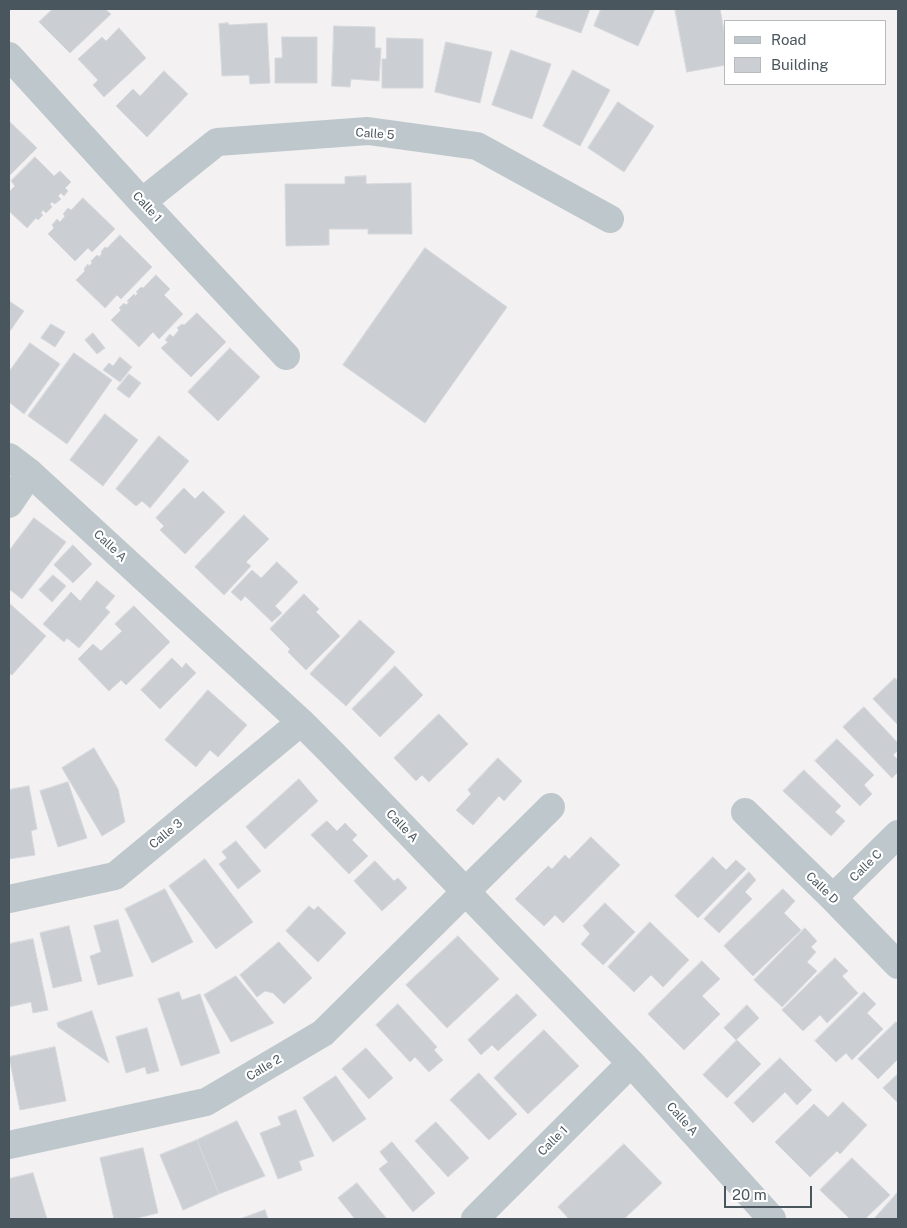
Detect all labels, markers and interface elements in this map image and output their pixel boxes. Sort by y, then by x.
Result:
legend [724,20,887,85]
text: Road [771,31,807,48]
text: Building [771,56,829,73]
street label: Calle 5 [355,125,395,143]
street label: Calle 1 [129,189,165,225]
street label: Calle A [91,527,129,565]
street label: Calle A [383,807,421,845]
street label: Calle 3 [146,816,186,852]
street label: Calle C [847,847,885,885]
street label: Calle D [803,869,841,907]
street label: Calle 2 [244,1052,284,1084]
street label: Calle A [663,1099,701,1139]
street label: Calle 1 [535,1123,571,1159]
scale bar [727,1176,814,1208]
text: 20 m [732,1186,767,1203]

